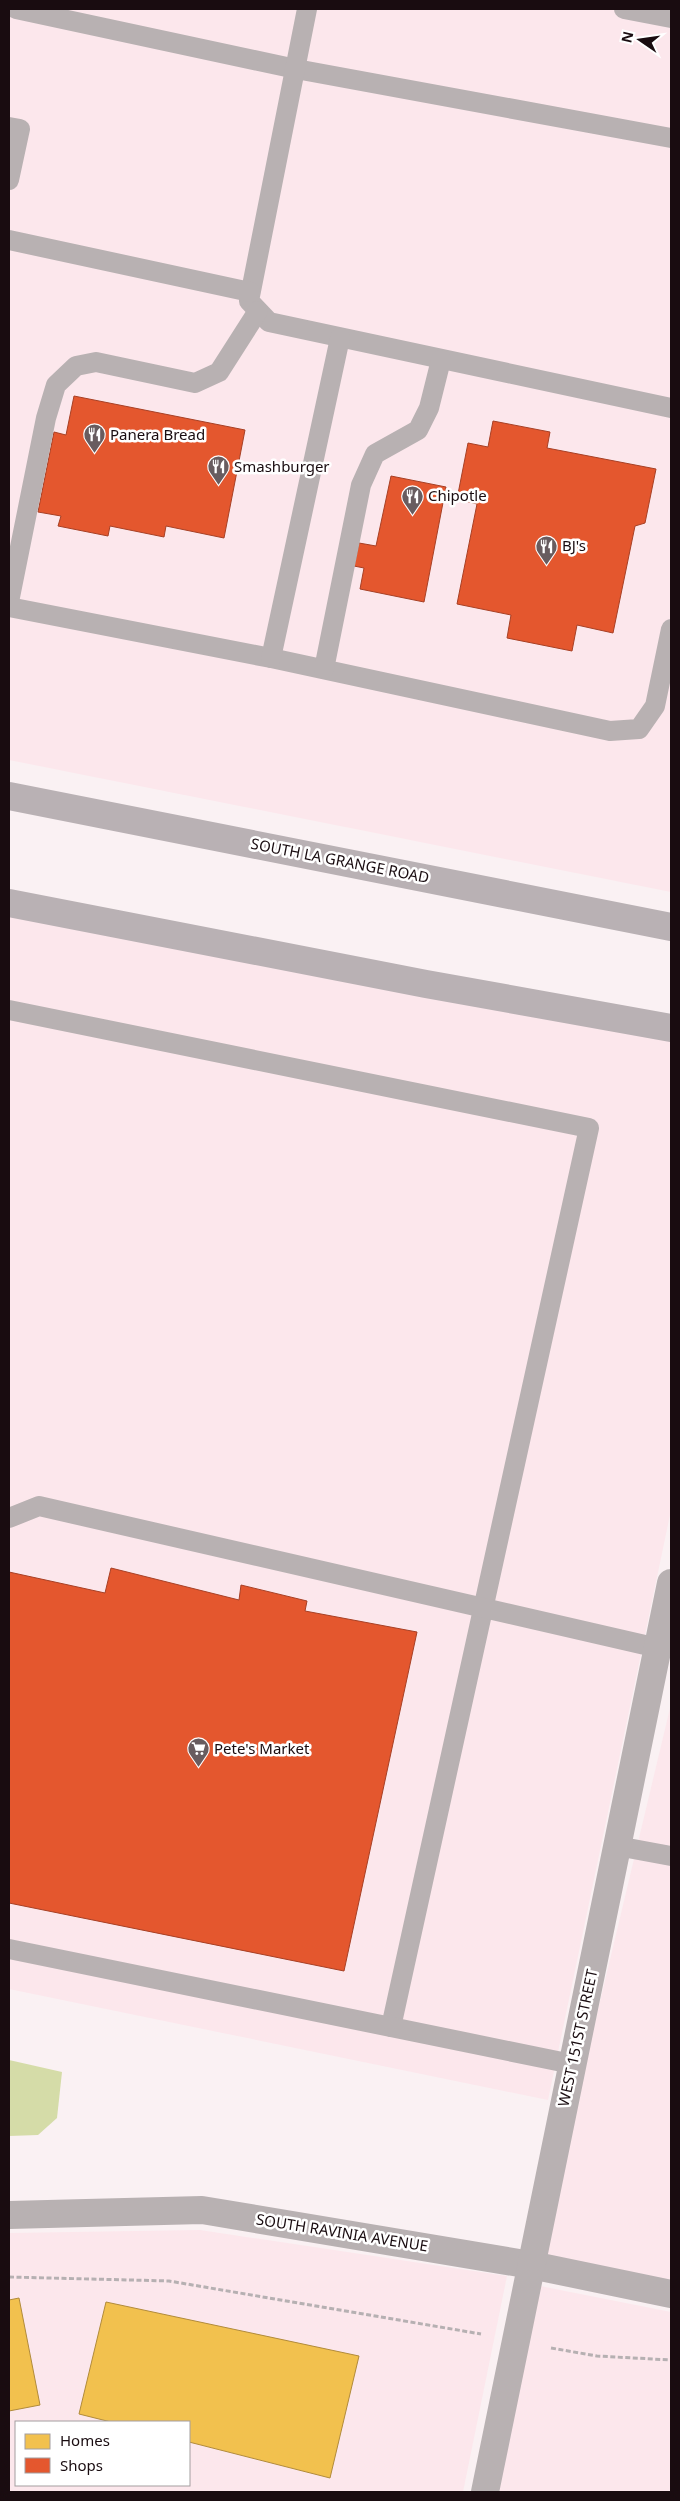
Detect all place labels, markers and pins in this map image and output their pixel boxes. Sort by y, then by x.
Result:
restaurant icon: Panera Bread [82,423,106,454]
place label: Panera Bread [110,424,205,444]
restaurant icon: Smashburger [206,455,230,486]
place label: Smashburger [234,456,330,476]
restaurant icon: Chipotle [400,484,424,515]
place label: Chipotle [428,485,487,505]
restaurant icon: BJ's [534,534,558,565]
place label: BJ's [562,535,586,555]
supermarket icon: Pete's Market [186,1737,210,1768]
place label: Pete's Market [214,1738,310,1758]

